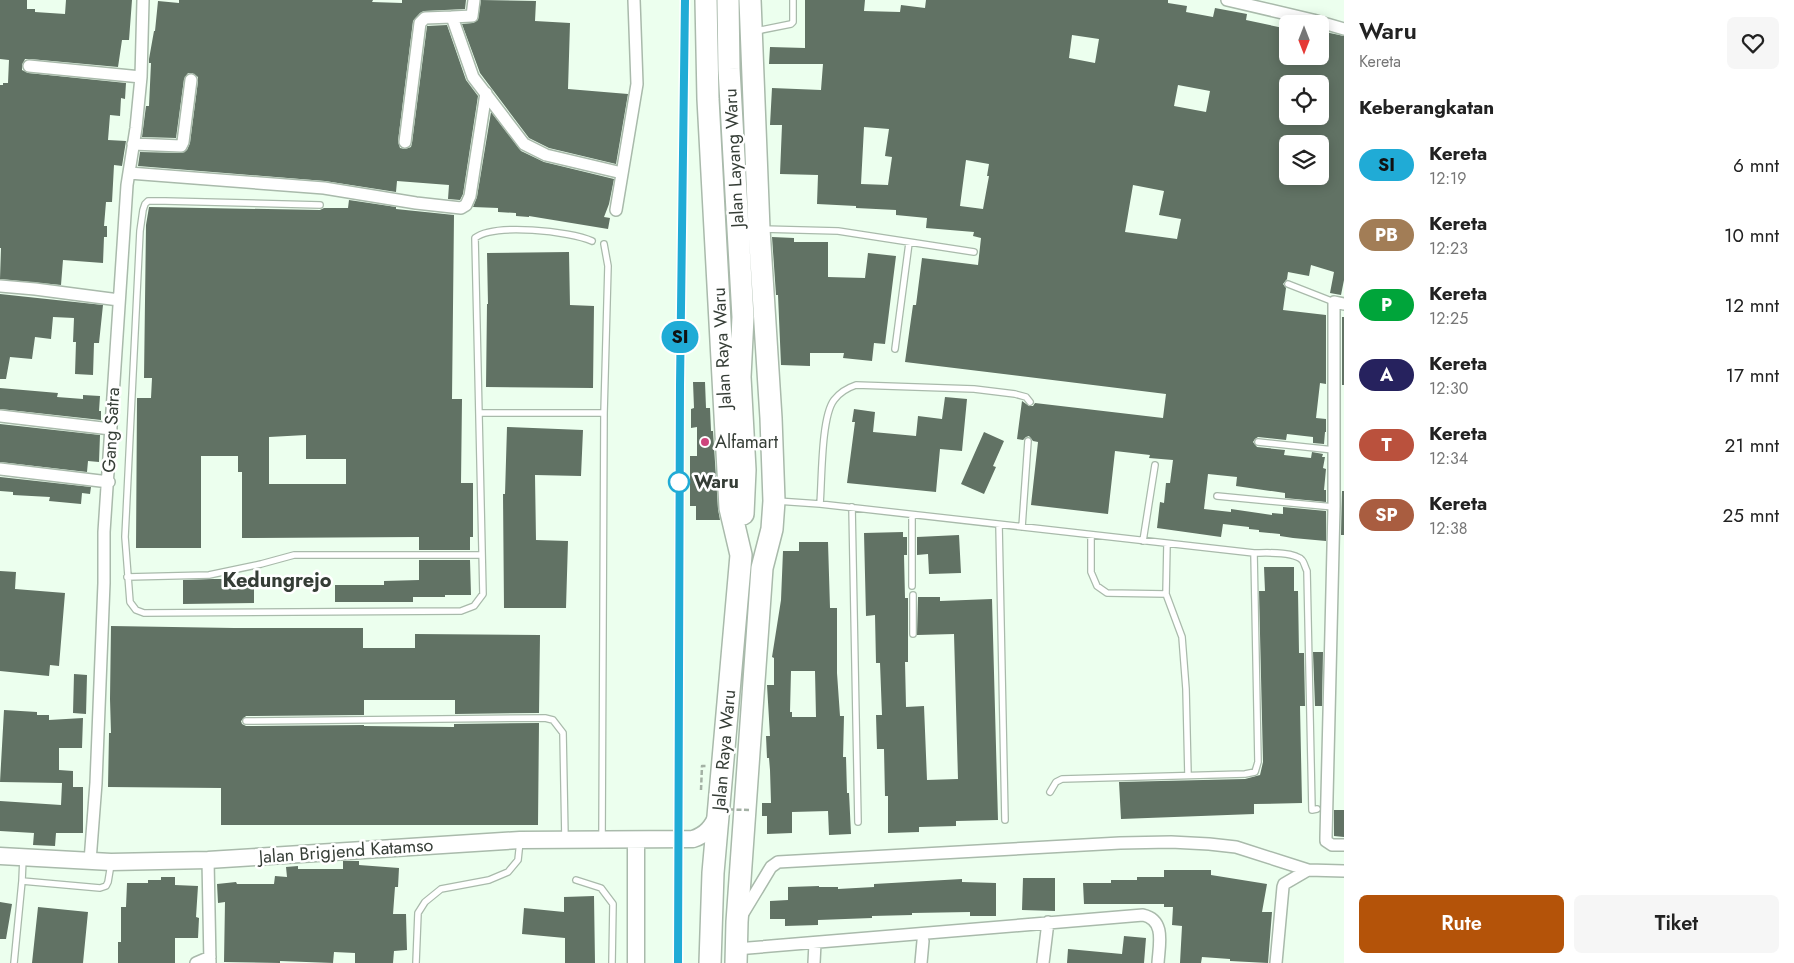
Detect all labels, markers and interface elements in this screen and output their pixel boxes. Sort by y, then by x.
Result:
text: Waru [1359,13,1417,48]
north arrow [1279,15,1329,65]
map controls [1279,15,1329,185]
button: heart [1727,17,1779,69]
text: Kereta [1359,50,1401,73]
button: locate [1279,75,1329,125]
street label: Jalan Layang Waru [717,88,751,230]
text: Keberangkatan [1359,94,1494,121]
button: layers [1279,135,1329,185]
text: Kereta [1429,140,1487,167]
text: SI [1378,152,1395,178]
text: 6 mnt [1733,152,1779,179]
text: 12:19 [1429,167,1467,190]
text: Kereta [1429,210,1487,237]
text: PB [1375,222,1398,248]
text: 10 mnt [1724,222,1779,249]
text: 12:23 [1429,237,1468,260]
text: Kereta [1429,280,1487,307]
street label: Jalan Raya Waru [706,287,738,411]
text: P [1381,292,1392,318]
text: 12 mnt [1725,292,1779,319]
text: 12:25 [1429,307,1468,330]
line badge: SI [658,321,702,353]
text: SI [671,324,689,350]
text: Kereta [1429,350,1487,377]
text: A [1380,362,1393,388]
text: 17 mnt [1725,362,1779,389]
text: 12:30 [1429,377,1468,400]
street label: Gang Satra [96,387,126,473]
text: Kereta [1429,420,1487,447]
place label: Alfamart [715,429,779,455]
text: T [1381,432,1392,458]
text: 21 mnt [1725,432,1779,459]
marker: Alfamart [699,436,711,448]
text: 12:34 [1429,447,1468,470]
place label: Waru [694,469,739,495]
marker: Waru [668,471,690,493]
text: Kereta [1429,490,1487,517]
text: SP [1375,502,1398,528]
text: 25 mnt [1722,502,1779,529]
text: 12:38 [1429,517,1468,540]
district label: Kedungrejo [223,566,332,595]
street label: Jalan Raya Waru [706,688,742,814]
street label: Jalan Brigjend Katamso [256,832,434,870]
button: Rute [1359,895,1564,953]
button: Tiket [1574,895,1779,953]

